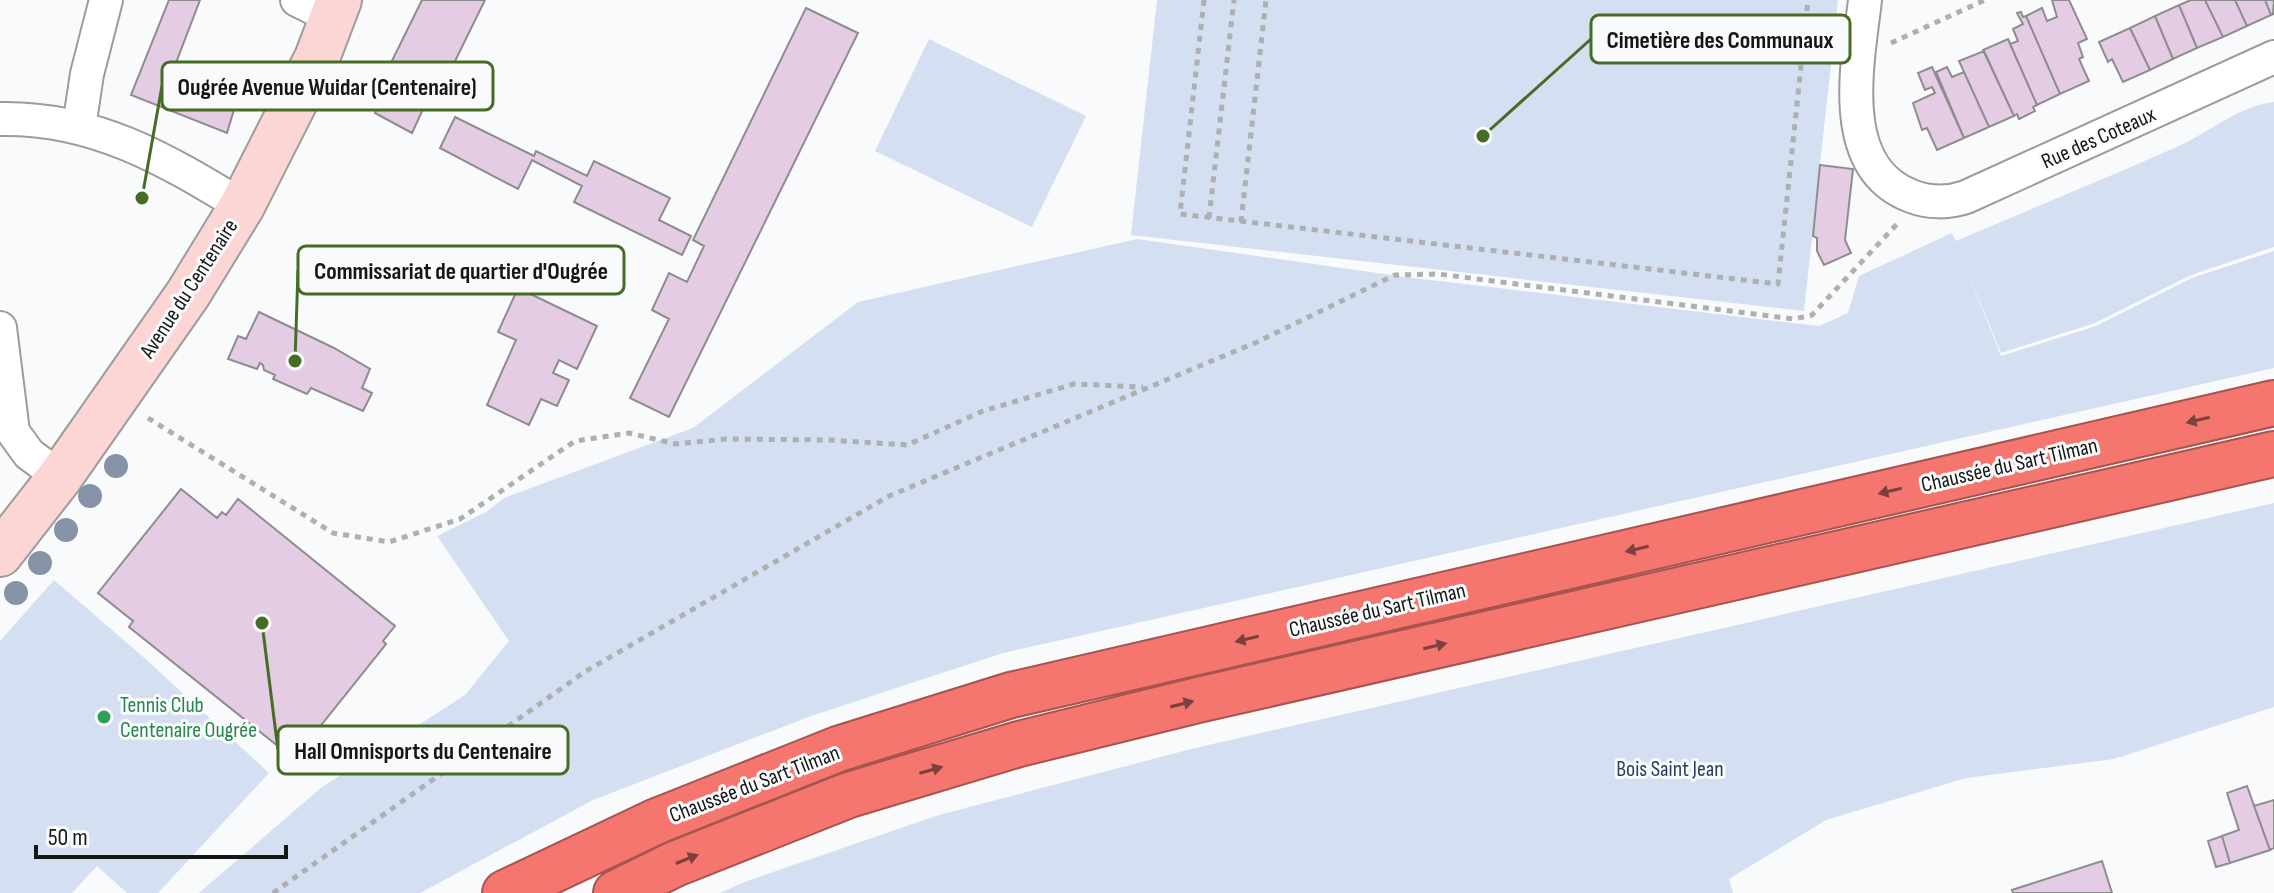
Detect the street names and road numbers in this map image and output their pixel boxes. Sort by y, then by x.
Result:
street label: Rue des Coteaux [2037,101,2161,176]
street label: Avenue du Centenaire [134,214,244,364]
street label: Chaussée du Sart Tilman [1919,432,2100,499]
street label: Chaussée du Sart Tilman [1287,577,1468,644]
street label: Chaussée du Sart Tilman [666,740,843,829]

